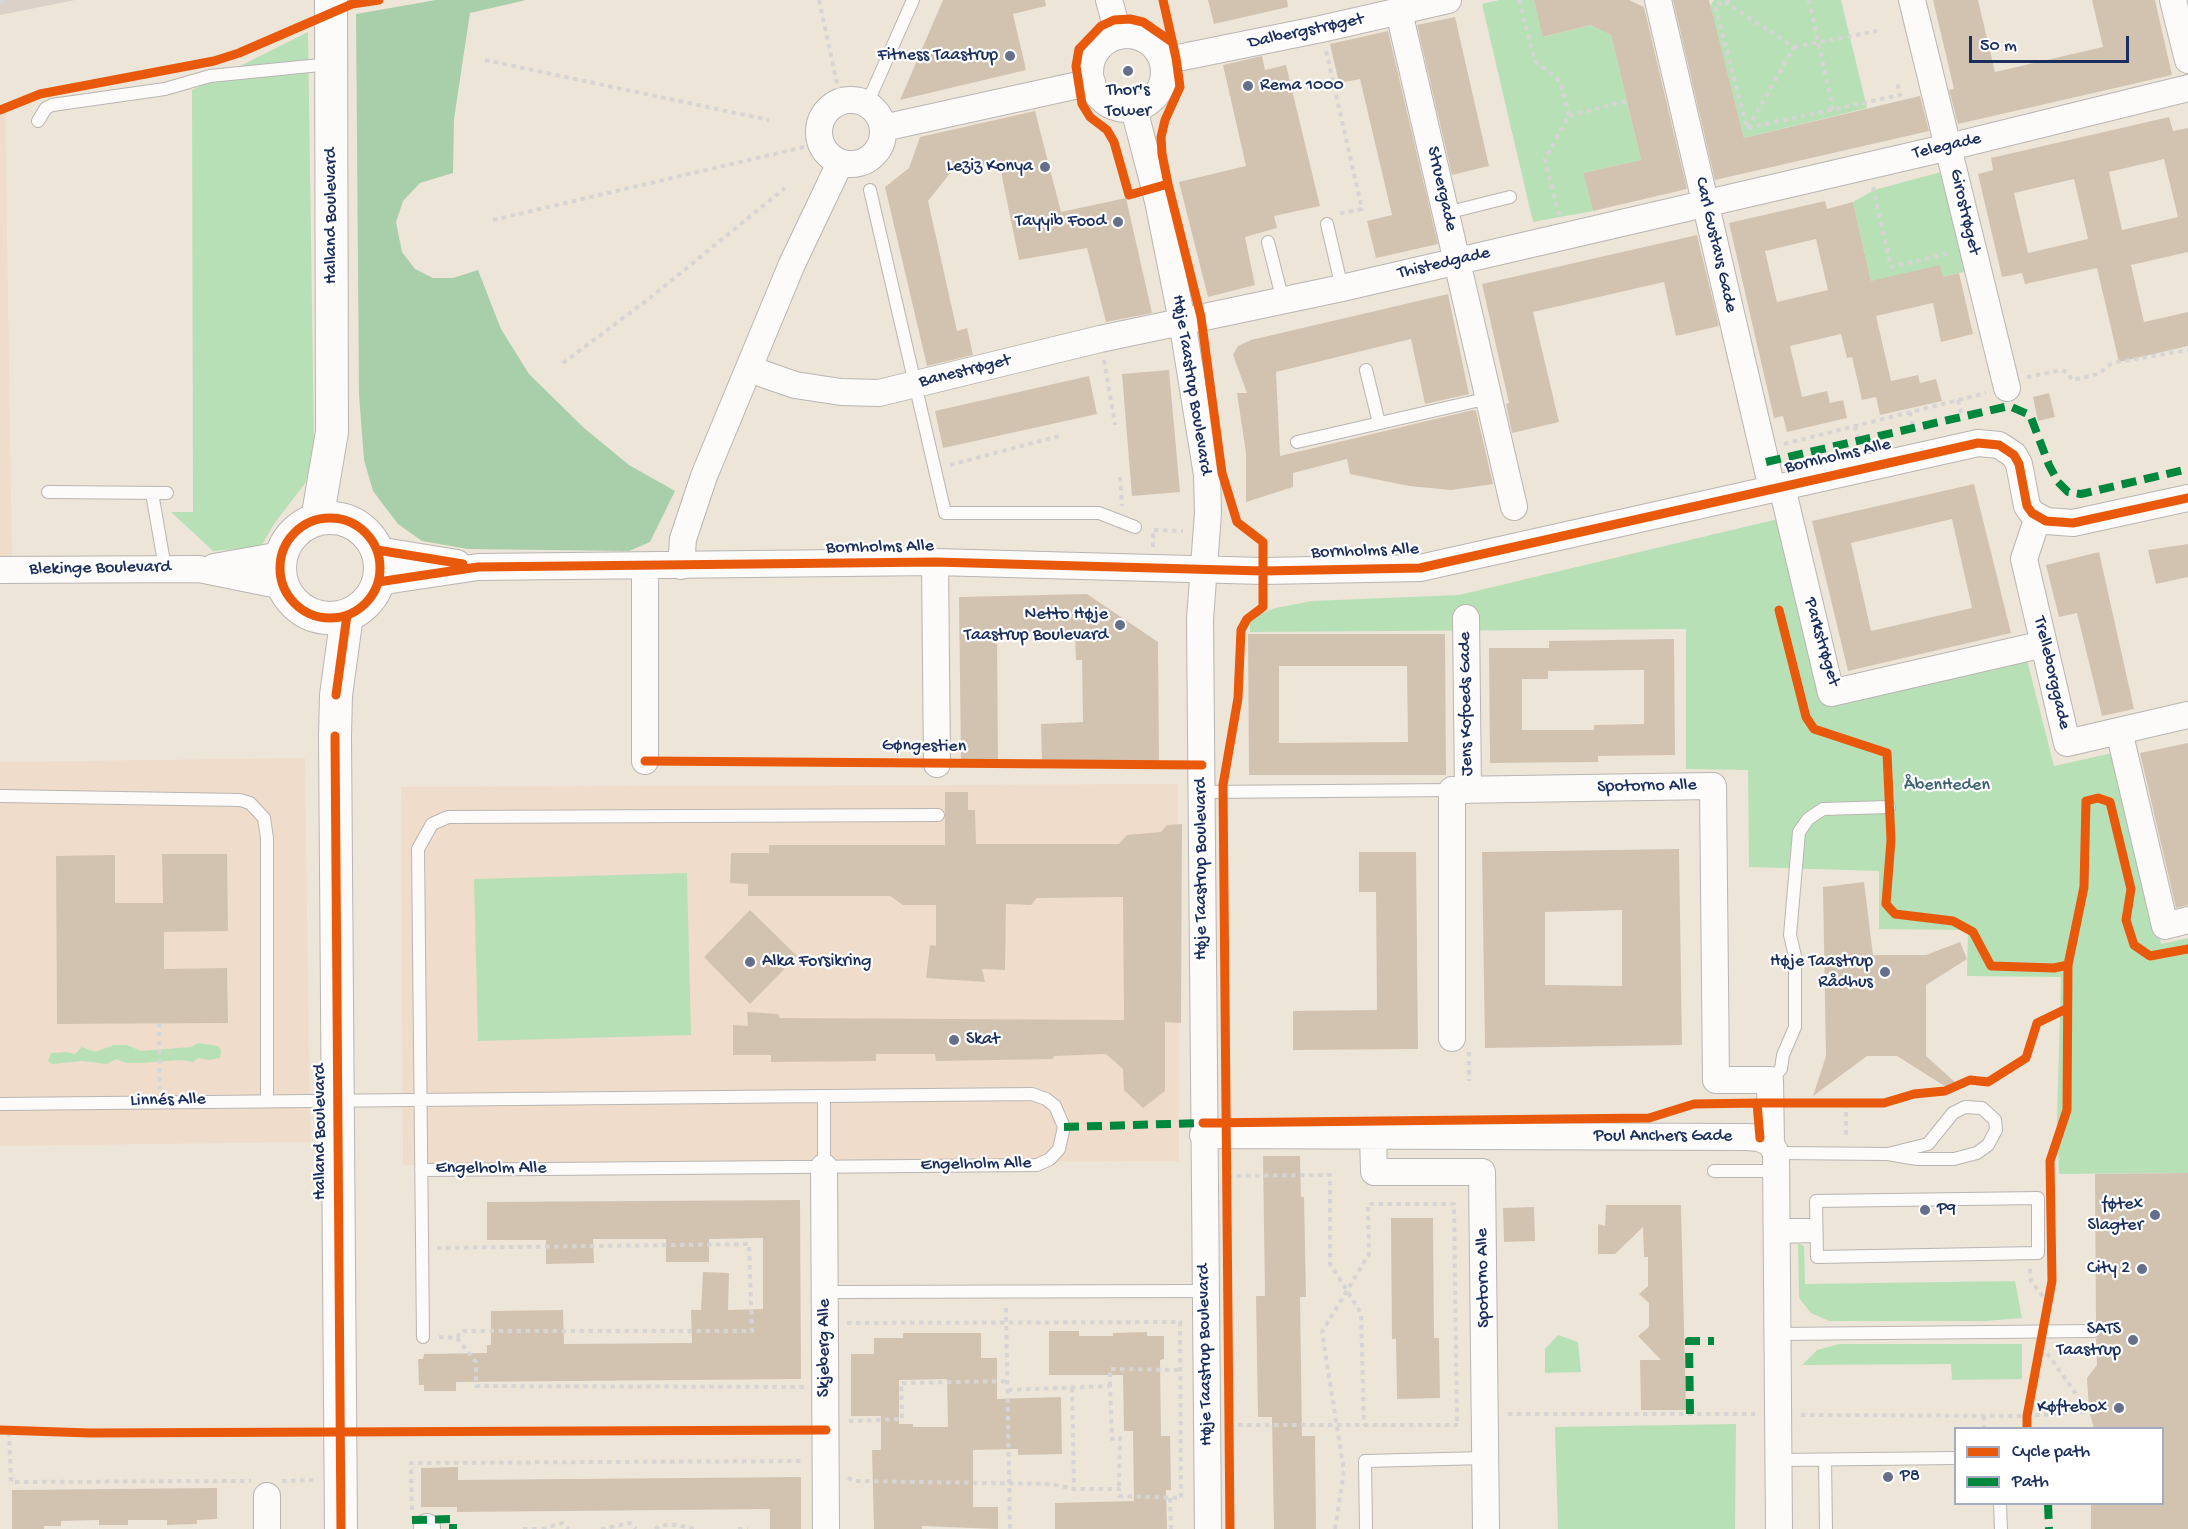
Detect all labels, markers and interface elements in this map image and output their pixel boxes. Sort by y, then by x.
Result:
street label: Dalbergstrøget [1246,9,1366,55]
scale bar [1972,24,2132,62]
text: 50 m [1980,36,2017,57]
place label: Fitness Taastrup [878,45,998,67]
marker: Fitness Taastrup [1003,49,1017,63]
marker: Thor's Tower [1121,64,1135,78]
place label: Rema 1000 [1260,75,1344,97]
marker: Rema 1000 [1241,79,1255,93]
place label: Thor's Tower [1105,80,1151,122]
street label: Telegade [1911,129,1983,165]
street label: Struergade [1421,145,1461,233]
street label: Halland Boulevard [321,148,343,284]
place label: Leziz Konya [946,156,1033,178]
marker: Leziz Konya [1038,160,1052,174]
street label: Girostrøget [1944,167,1984,257]
street label: Carl Gustavs Gade [1689,175,1741,315]
place label: Tayyib Food [1015,211,1106,233]
marker: Tayyib Food [1111,215,1125,229]
street label: Thistedgade [1396,243,1492,285]
street label: Høje Taastrup Boulevard [1166,293,1216,477]
street label: Banestrøget [917,350,1013,394]
street label: Bornholms Alle [1783,434,1893,480]
street label: Bornholms Alle [826,536,934,560]
street label: Bornholms Alle [1311,539,1419,565]
street label: Blekinge Boulevard [29,557,171,581]
street label: Parkstrøget [1798,595,1844,689]
place label: Netto Høje Taastrup Boulevard [964,604,1108,646]
street label: Trelleborggade [2028,614,2074,732]
marker: Netto Høje Taastrup Boulevard [1113,618,1127,632]
street label: Jens Kofoeds Gade [1455,632,1479,776]
street label: Gøngestien [882,735,966,759]
street label: Spotorno Alle [1597,775,1697,799]
park label: ÅbenHeden [1904,775,1990,797]
street label: Høje Taastrup Boulevard [1191,778,1213,960]
place label: Alka Forsikring [762,951,871,973]
place label: Høje Taastrup Rådhus [1770,951,1873,994]
marker: Alka Forsikring [743,955,757,969]
marker: Høje Taastrup Rådhus [1878,965,1892,979]
place label: Skat [966,1029,1000,1051]
marker: Skat [947,1033,961,1047]
street label: Halland Boulevard [310,1064,332,1200]
street label: Linnés Alle [130,1090,206,1112]
street label: Poul Anchers Gade [1594,1126,1732,1148]
street label: Engelholm Alle [920,1153,1032,1177]
street label: Engelholm Alle [435,1158,547,1180]
place label: føtex Slagter [2087,1194,2143,1236]
place label: P9 [1937,1199,1956,1221]
marker: P9 [1918,1203,1932,1217]
marker: føtex Slagter [2148,1208,2162,1222]
street label: Spotorno Alle [1472,1228,1496,1328]
place label: City 2 [2087,1258,2130,1280]
marker: City 2 [2135,1262,2149,1276]
street label: Høje Taastrup Boulevard [1194,1264,1218,1446]
street label: Skjeberg Alle [814,1299,836,1397]
place label: SATS Taastrup [2056,1319,2121,1362]
marker: SATS Taastrup [2126,1333,2140,1347]
place label: Køftebox [2037,1397,2107,1419]
marker: Køftebox [2112,1401,2126,1415]
legend [1954,1427,2164,1505]
text: Cycle path [2012,1442,2090,1463]
place label: P8 [1900,1466,1920,1488]
marker: P8 [1881,1470,1895,1484]
text: Path [2012,1472,2049,1493]

